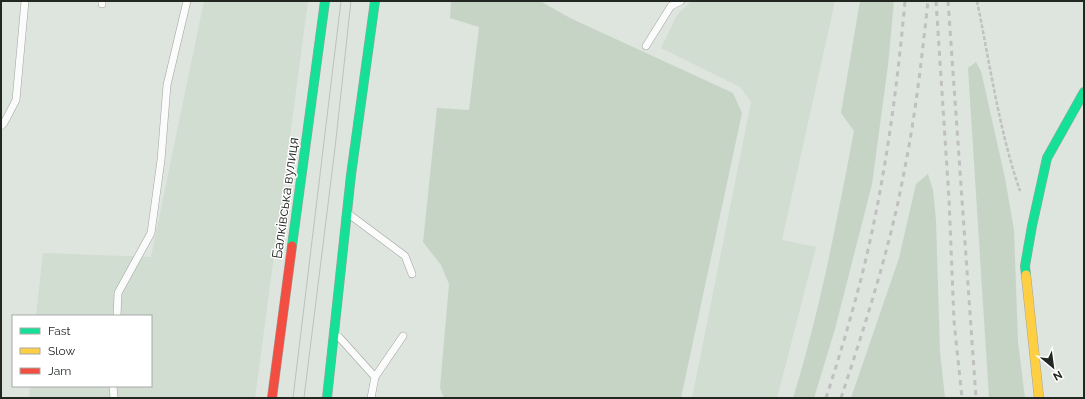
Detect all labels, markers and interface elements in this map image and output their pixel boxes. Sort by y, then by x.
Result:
street label: Балківська вулиця [269,136,301,260]
legend [12,315,152,387]
text: Fast [48,324,71,338]
text: Slow [48,344,75,358]
north arrow [1033,347,1073,387]
text: Jam [48,364,71,378]
text: N [1051,368,1064,383]

